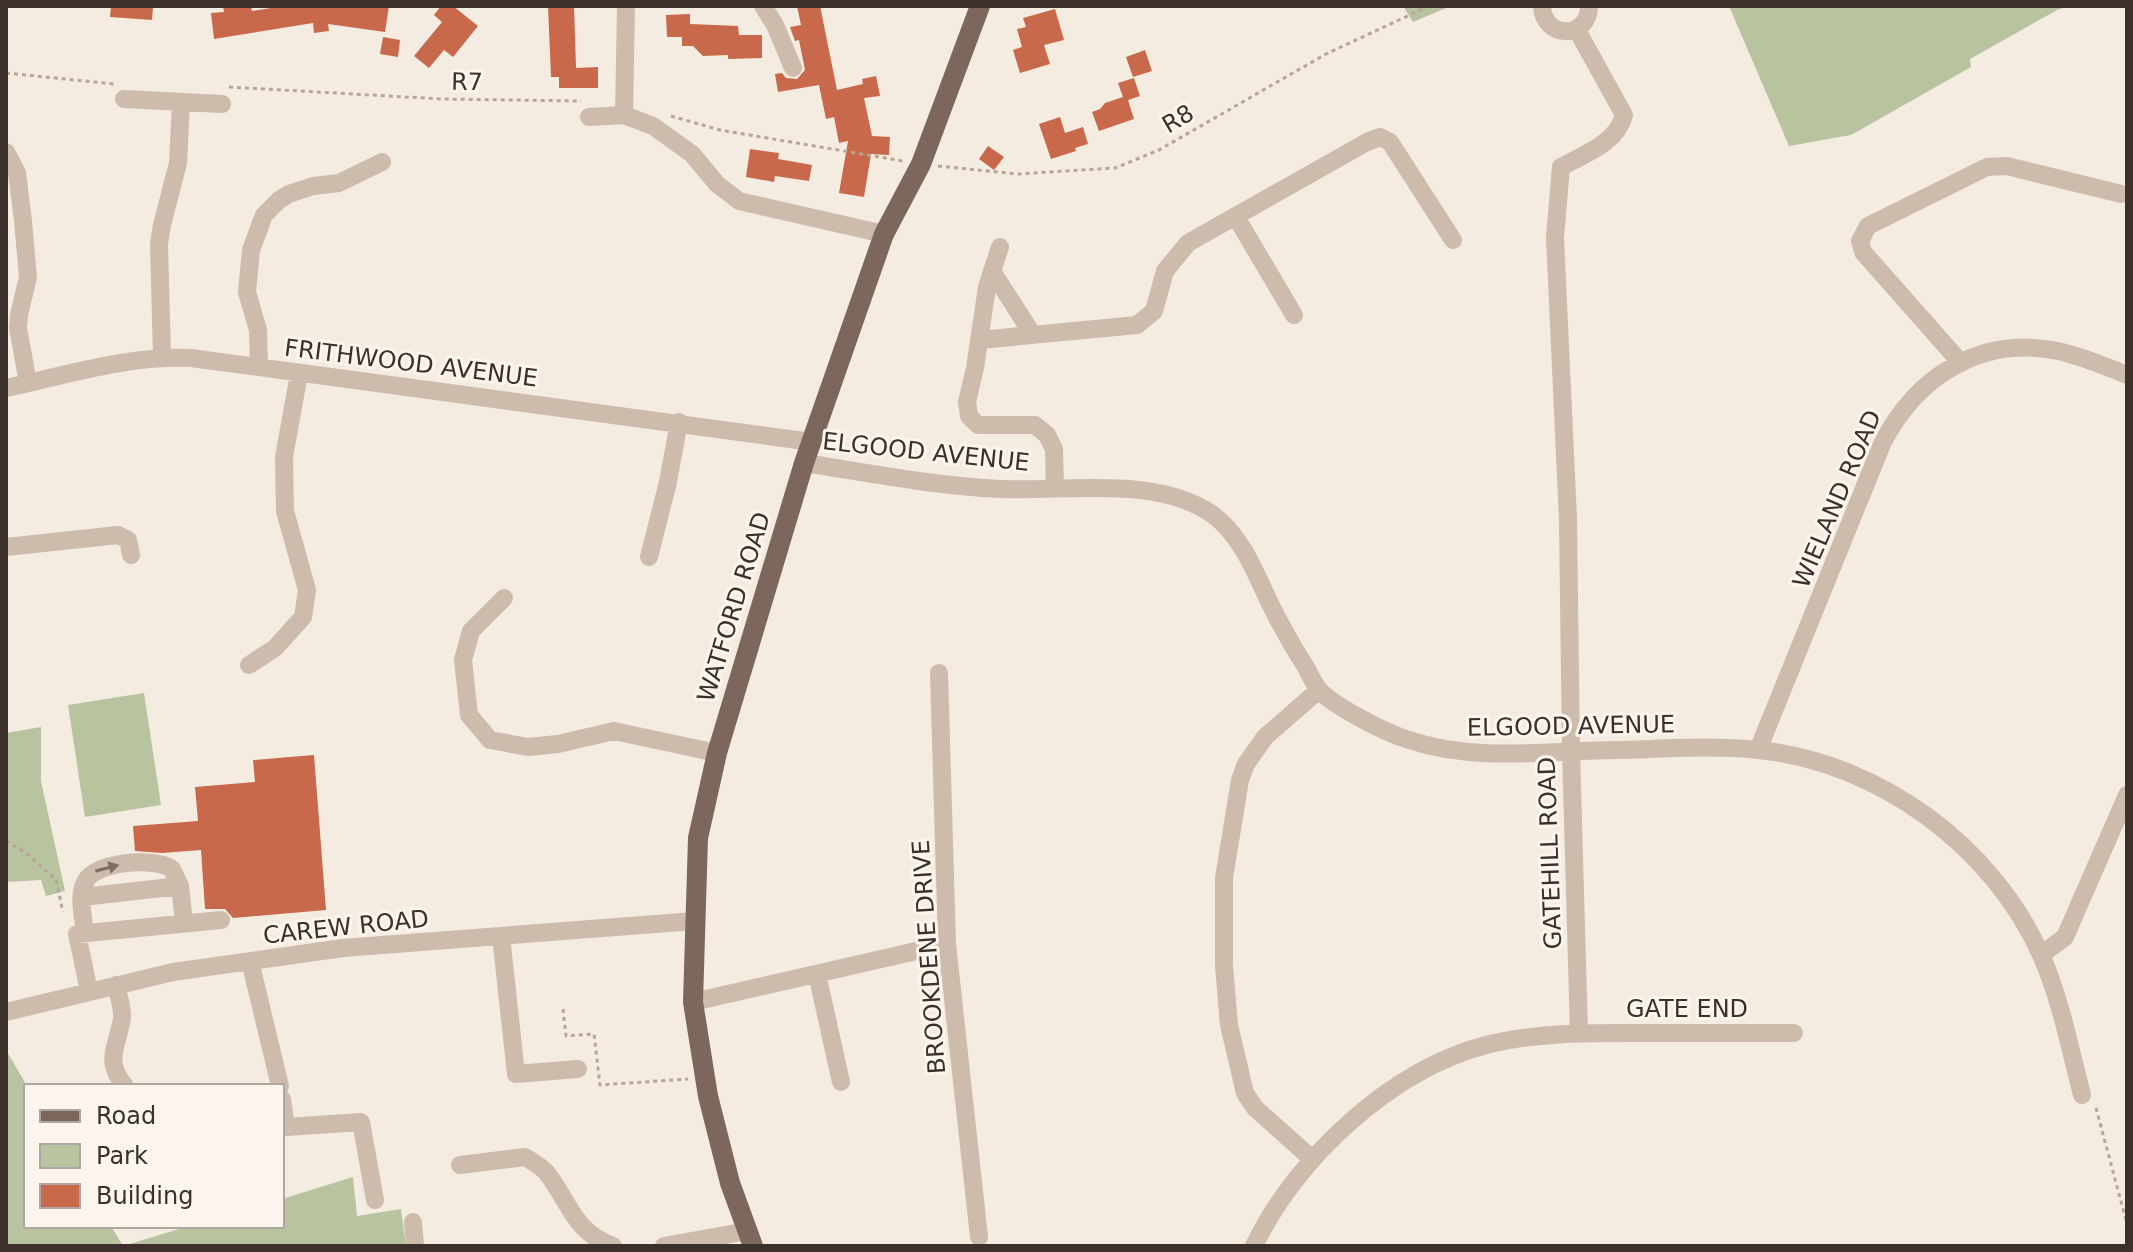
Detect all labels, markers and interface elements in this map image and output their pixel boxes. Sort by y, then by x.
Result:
street label: R7 [451,68,483,96]
street label: R8 [1157,99,1199,139]
street label: FRITHWOOD AVENUE [283,334,539,392]
street label: WIELAND ROAD [1787,406,1887,592]
street label: ELGOOD AVENUE [821,427,1031,477]
street label: WATFORD ROAD [692,509,776,705]
street label: ELGOOD AVENUE [1467,710,1675,742]
street label: GATEHILL ROAD [1533,756,1567,950]
street label: BROOKDENE DRIVE [907,839,951,1075]
one-way arrow [95,862,120,874]
street label: CAREW ROAD [262,904,430,950]
street label: GATE END [1626,995,1748,1023]
legend [24,1084,284,1228]
text: Road [96,1102,156,1130]
text: Park [96,1142,148,1170]
text: Building [96,1182,193,1210]

